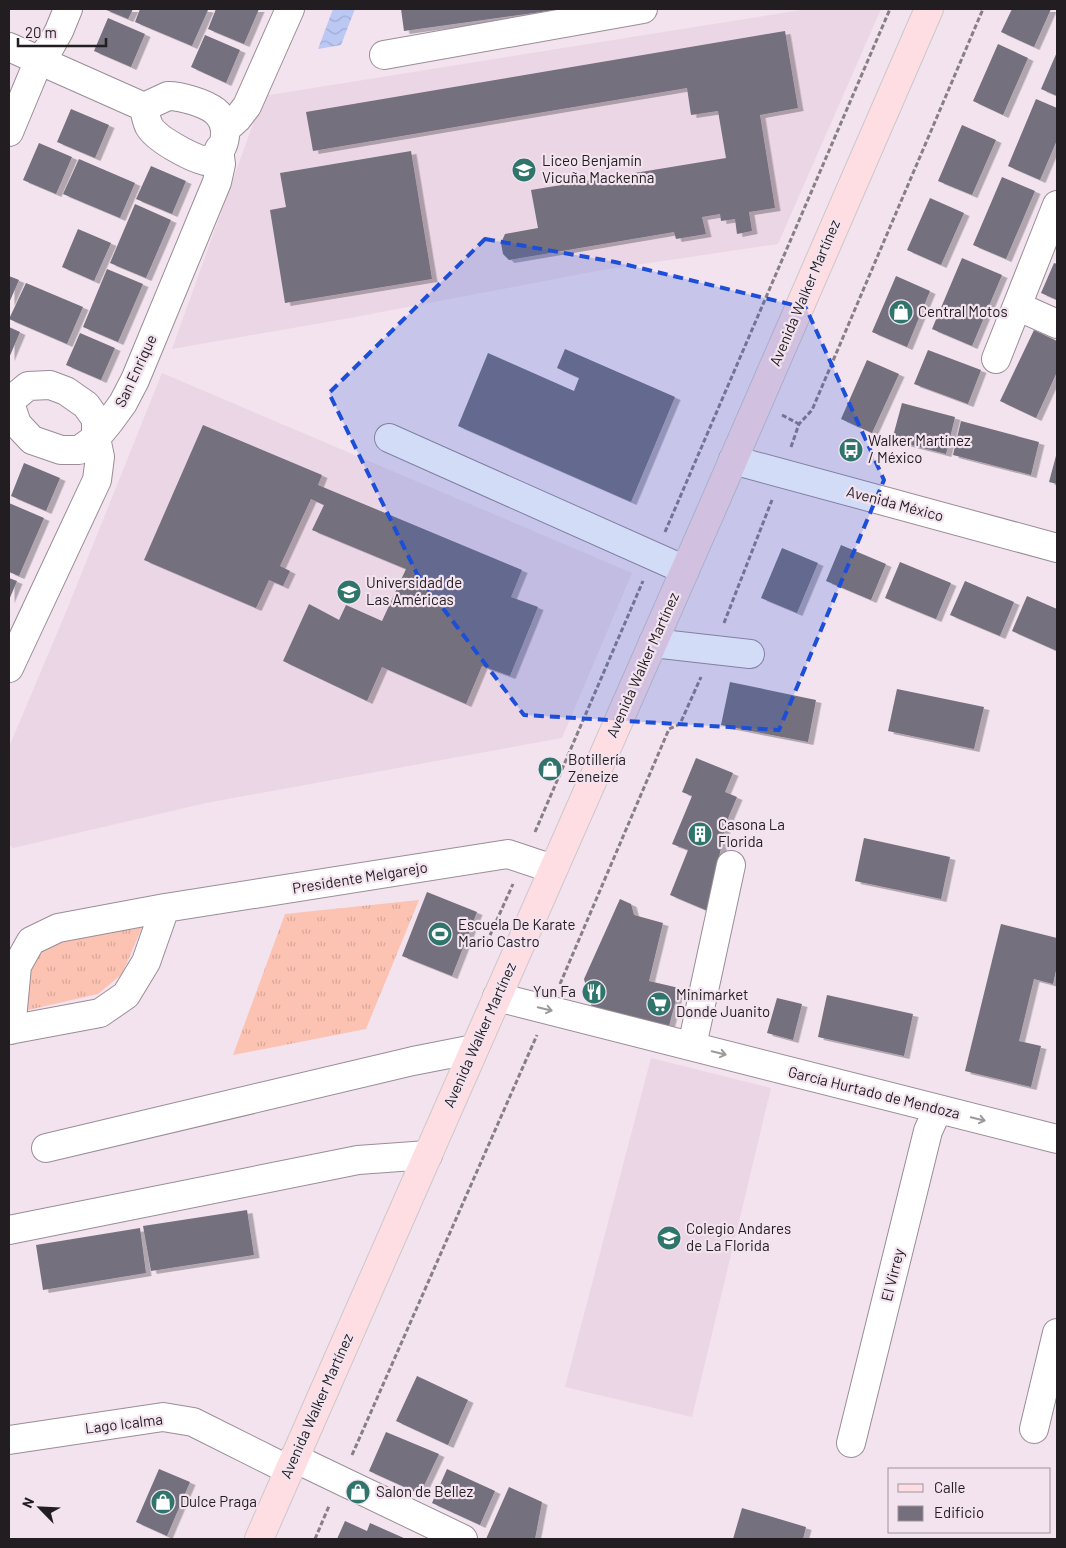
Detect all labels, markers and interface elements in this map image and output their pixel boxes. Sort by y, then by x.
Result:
scale bar [18,15,105,47]
text: 20 m [25,23,57,41]
place label: Liceo Benjamín Vicuña Mackenna [542,151,655,186]
school or university icon: Liceo Benjamín Vicuña Mackenna [511,157,537,183]
street label: Avenida Walker Martínez [765,217,843,368]
shop icon: Central Motos [888,299,914,325]
place label: Central Motos [918,302,1008,320]
street label: San Enrique [110,331,160,410]
place label: Walker Martínez / México [868,431,971,466]
bus stop icon: Walker Martínez / México [838,437,864,463]
street label: Avenida México [845,481,946,525]
place label: Universidad de Las Américas [366,573,462,608]
school or university icon: Universidad de Las Américas [336,579,362,605]
street label: Avenida Walker Martínez [602,589,682,740]
place label: Botillería Zeneize [568,750,626,785]
shop icon: Botillería Zeneize [537,756,563,782]
place label: Casona La Florida [718,815,785,850]
building icon: Casona La Florida [687,821,713,847]
street label: Presidente Melgarejo [291,857,429,897]
place label: Escuela De Karate Mario Castro [458,915,576,950]
sports icon: Escuela De Karate Mario Castro [427,921,453,947]
street label: Avenida Walker Martínez [439,959,519,1110]
restaurant icon: Yun Fa [581,979,607,1005]
place label: Yun Fa [533,982,576,1000]
place label: Minimarket Donde Juanito [676,985,770,1020]
supermarket icon: Minimarket Donde Juanito [646,991,672,1017]
one-way arrow [536,1005,552,1014]
one-way arrow [711,1049,727,1058]
street label: García Hurtado de Mendoza [786,1062,962,1122]
one-way arrow [970,1115,986,1124]
place label: Colegio Andares de La Florida [686,1219,791,1254]
school or university icon: Colegio Andares de La Florida [656,1225,682,1251]
street label: El Virrey [877,1246,907,1303]
street label: Avenida Walker Martínez [276,1330,356,1481]
street label: Lago Icalma [84,1409,164,1437]
legend [888,1468,1051,1533]
text: Calle [934,1478,966,1496]
shop icon: Salon de Bellez [345,1479,371,1505]
place label: Salon de Bellez [376,1482,474,1500]
north arrow [15,1483,65,1533]
shop icon: Dulce Praga [150,1489,176,1515]
place label: Dulce Praga [180,1492,257,1510]
text: N [18,1495,37,1510]
text: Edificio [934,1503,984,1521]

